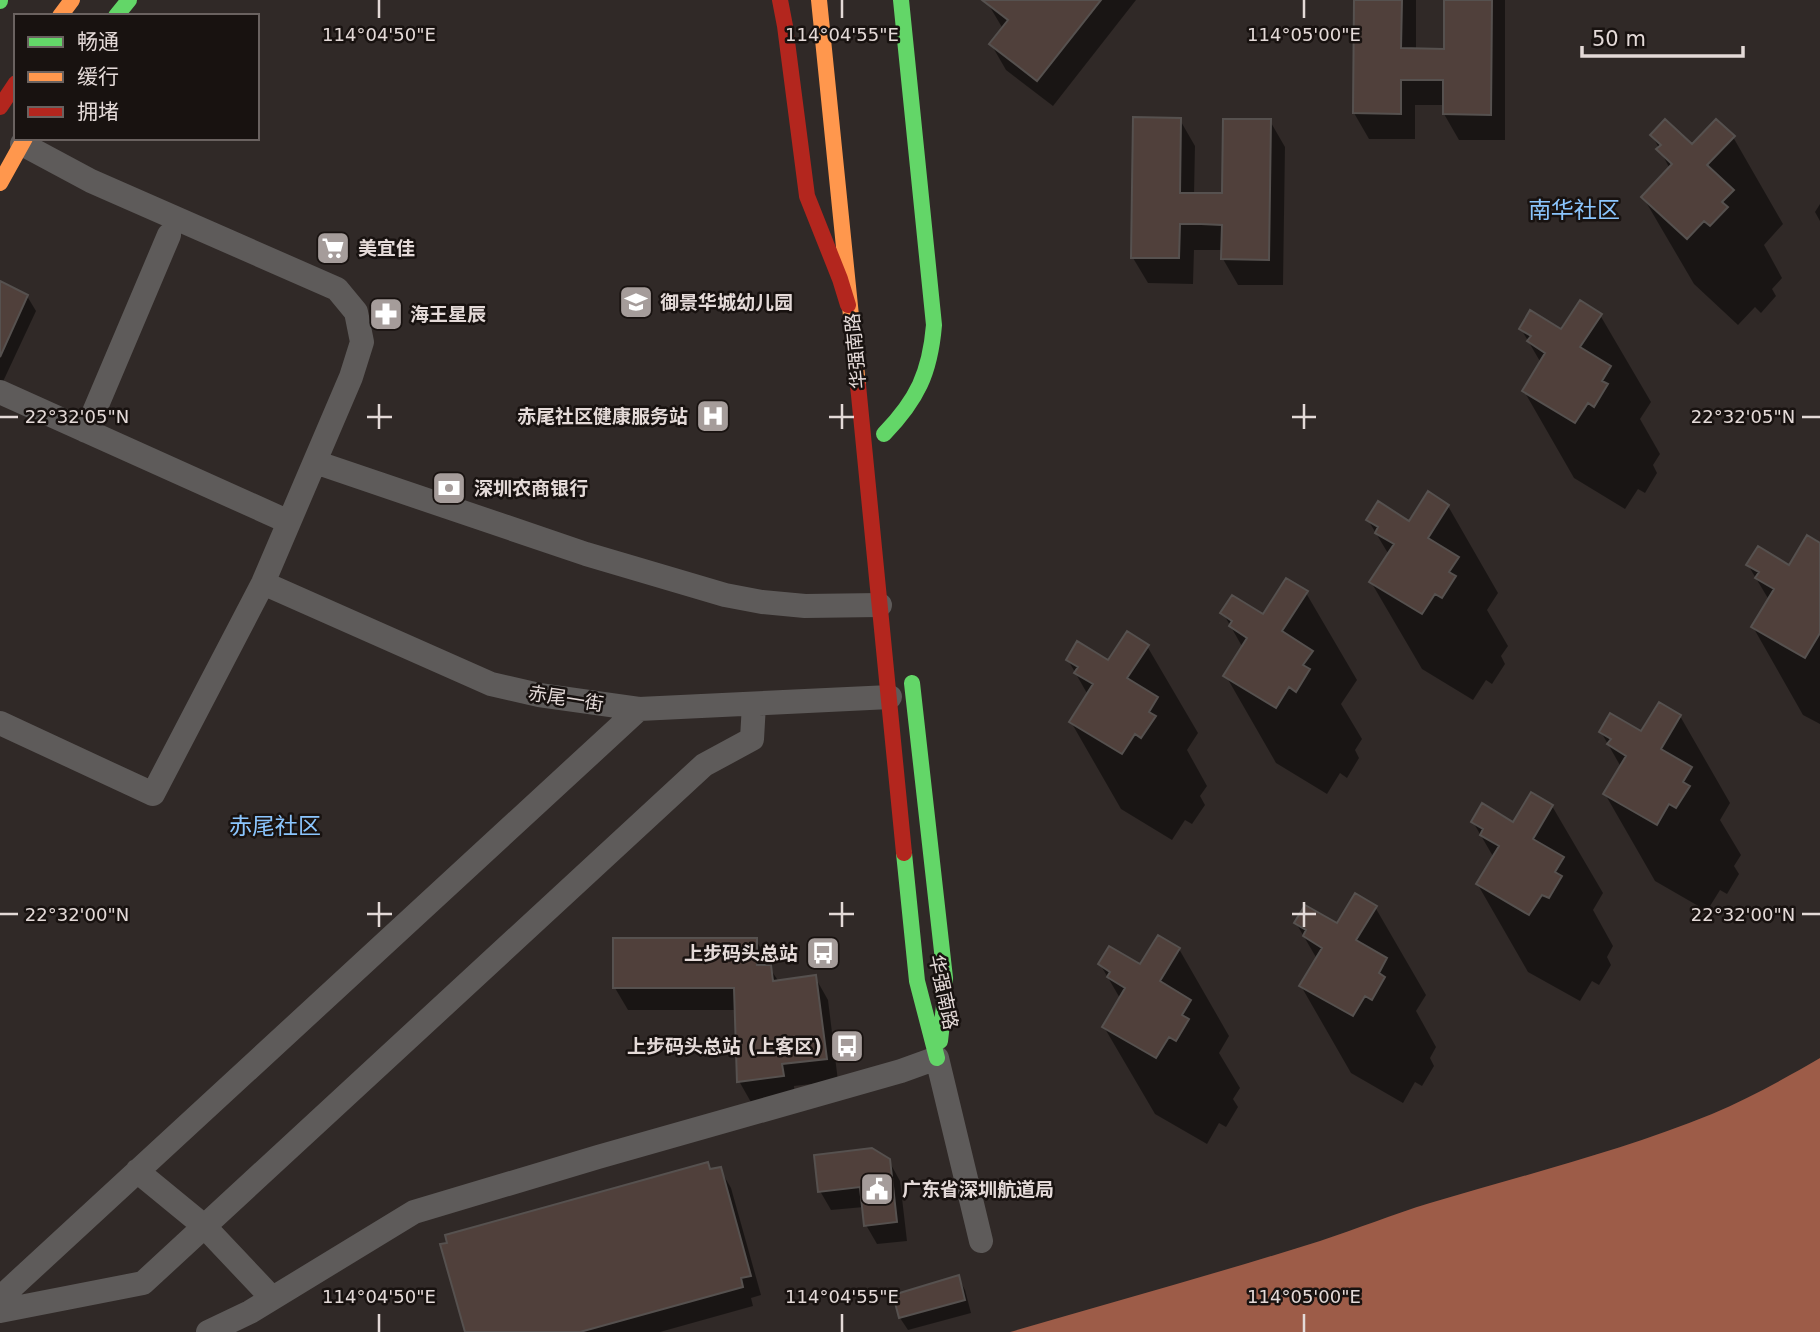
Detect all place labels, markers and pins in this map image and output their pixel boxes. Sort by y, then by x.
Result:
supermarket icon: 美宜佳 [314,229,352,267]
place label: 美宜佳 [358,237,415,259]
school or university icon: 御景华城幼儿园 [617,283,655,321]
place label: 御景华城幼儿园 [660,291,793,313]
pharmacy icon: 海王星辰 [367,295,405,333]
place label: 海王星辰 [410,303,486,325]
hospital icon: 赤尾社区健康服务站 [694,397,732,435]
place label: 赤尾社区健康服务站 [517,405,688,427]
bank icon: 深圳农商银行 [430,469,468,507]
place label: 深圳农商银行 [474,477,588,499]
bus stop icon: 上步码头总站 [804,934,842,972]
place label: 上步码头总站 [684,942,798,964]
bus stop icon: 上步码头总站 (上客区) [828,1027,866,1065]
place label: 上步码头总站 (上客区) [627,1035,822,1057]
public building icon: 广东省深圳航道局 [858,1170,896,1208]
place label: 广东省深圳航道局 [902,1178,1054,1200]

